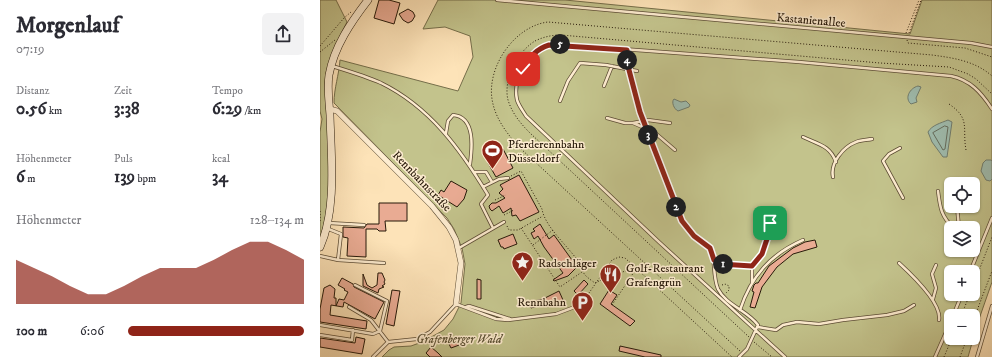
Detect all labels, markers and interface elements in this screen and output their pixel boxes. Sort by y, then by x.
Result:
street label: Kastanienallee [776,10,846,31]
text: Morgenlauf [16,12,120,39]
button: share [262,13,304,55]
pin: 5 [550,34,570,54]
text: 5 [557,37,563,51]
text: 07:19 [16,41,44,57]
pin: 4 [617,50,637,70]
pin [506,52,540,86]
text: 4 [624,53,630,67]
icon: check [512,58,534,80]
text: Distanz [16,84,49,98]
text: Zeit [114,84,132,98]
text: Tempo [212,84,243,98]
text: 0.56 [16,98,46,120]
text: 3:38 [114,98,140,120]
text: 6:29 [212,98,242,120]
text: km [46,104,62,118]
text: /km [242,104,261,118]
pin: 3 [638,125,658,145]
text: 3 [646,128,650,142]
place label: Pferderennbahn Düsseldorf [508,137,585,166]
sports icon: Pferderennbahn Düsseldorf [479,138,505,171]
street label: Rennbahnstraße [389,148,454,215]
text: Höhenmeter [16,152,71,166]
text: Puls [114,152,133,166]
text: kcal [212,152,230,166]
text: 6 [16,166,25,188]
text: 139 [114,166,135,188]
text: 34 [212,166,228,188]
text: m [25,172,35,186]
text: bpm [135,172,156,186]
map controls [944,177,980,345]
button: locate [944,177,980,213]
pin: 2 [666,197,686,217]
text: 2 [673,200,679,214]
pin [753,206,787,240]
text: Höhenmeter [16,212,81,228]
text: 128–134 m [250,212,304,228]
icon: arrive [759,212,781,234]
button: layers [944,221,980,257]
place icon: Radschläger [509,250,535,283]
pin: 1 [713,254,733,274]
place label: Radschläger [538,256,597,271]
text: 1 [721,257,725,271]
place label: Golf-Restaurant Grafengrün [626,261,704,290]
restaurant icon: Golf-Restaurant Grafengrün [597,262,623,295]
button: + [944,265,980,301]
parking icon: Rennbahn [569,289,595,322]
place label: Rennbahn [517,295,567,310]
button: − [944,309,980,345]
text: 100 m [16,323,47,339]
text: 6:06 [80,323,104,339]
park label: Grafenberger Wald [416,332,504,347]

